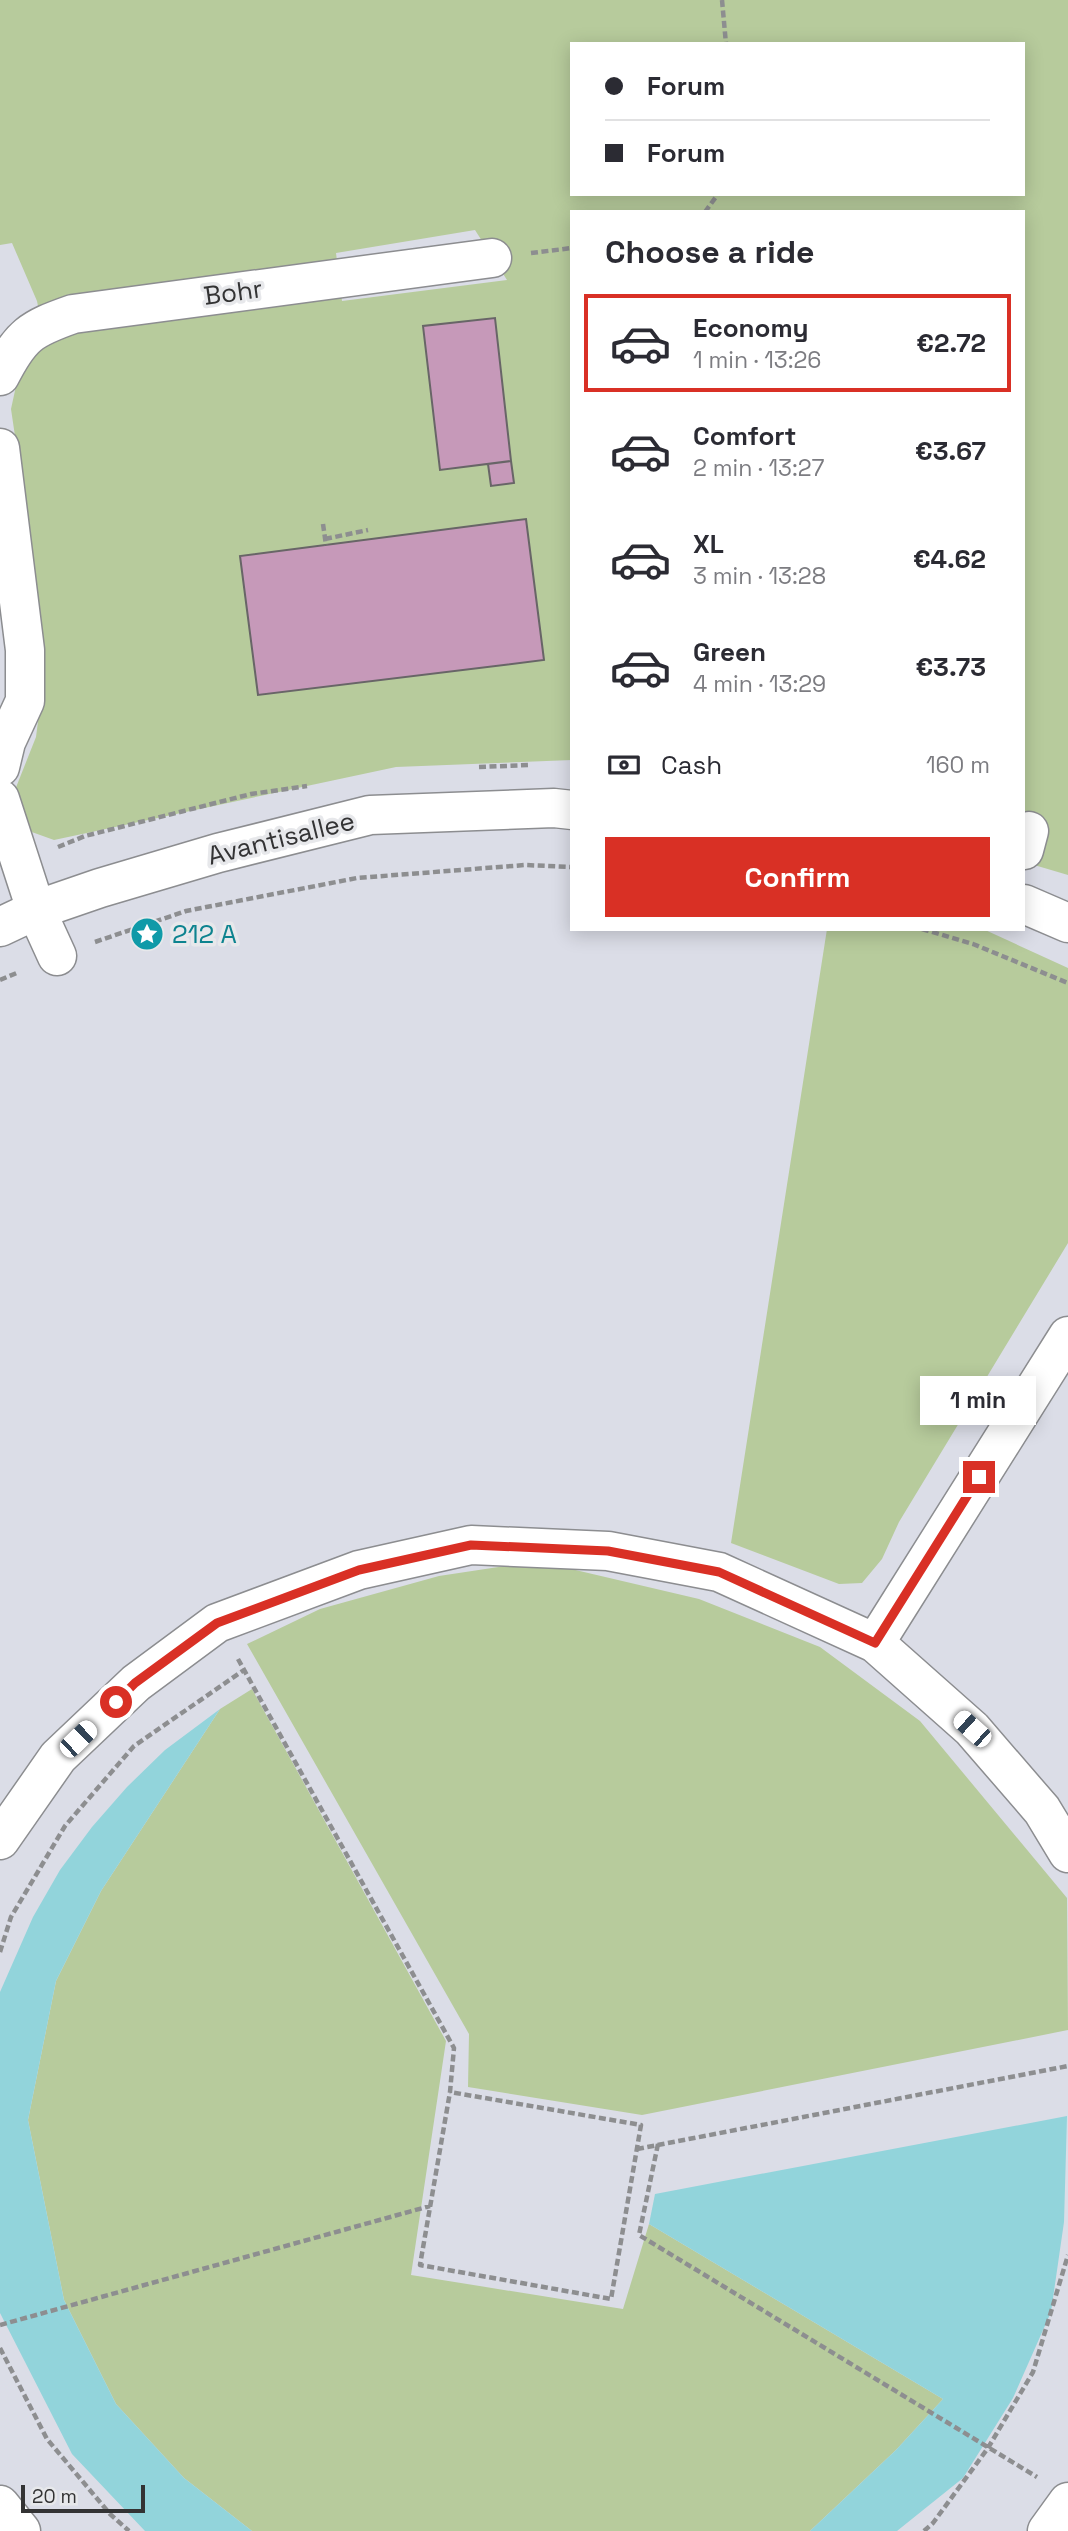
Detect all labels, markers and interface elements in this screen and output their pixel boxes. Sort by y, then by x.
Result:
text: Forum [647,69,725,103]
text: Forum [647,136,725,170]
text: Choose a ride [605,232,815,272]
street label: Bohr [201,271,265,313]
text: Economy [693,311,809,345]
icon: car [609,312,672,375]
text: €2.72 [916,326,986,360]
text: 1 min · 13:26 [693,345,821,375]
text: Comfort [693,419,796,453]
icon: car [609,420,672,483]
text: €3.67 [915,434,986,468]
text: 2 min · 13:27 [693,453,824,483]
text: XL [693,527,724,561]
icon: car [609,528,672,591]
text: €4.62 [913,542,986,576]
text: 3 min · 13:28 [693,561,826,591]
text: Green [693,635,766,669]
icon: car [609,636,672,699]
text: €3.73 [915,650,986,684]
text: 4 min · 13:29 [693,669,826,699]
icon: cash [605,746,643,784]
text: Cash [661,748,722,782]
text: 160 m [926,750,990,780]
street label: Avantisallee [204,803,358,873]
button: Confirm [605,837,990,917]
place icon: 212 A [128,915,166,953]
place label: 212 A [172,917,237,951]
callout: 1 min [921,1376,1037,1424]
text: 1 min [950,1385,1006,1415]
route end [963,1461,995,1493]
route start [100,1686,132,1718]
car [950,1707,995,1751]
car [56,1717,101,1761]
scale bar [21,2482,145,2514]
text: 20 m [32,2484,77,2509]

